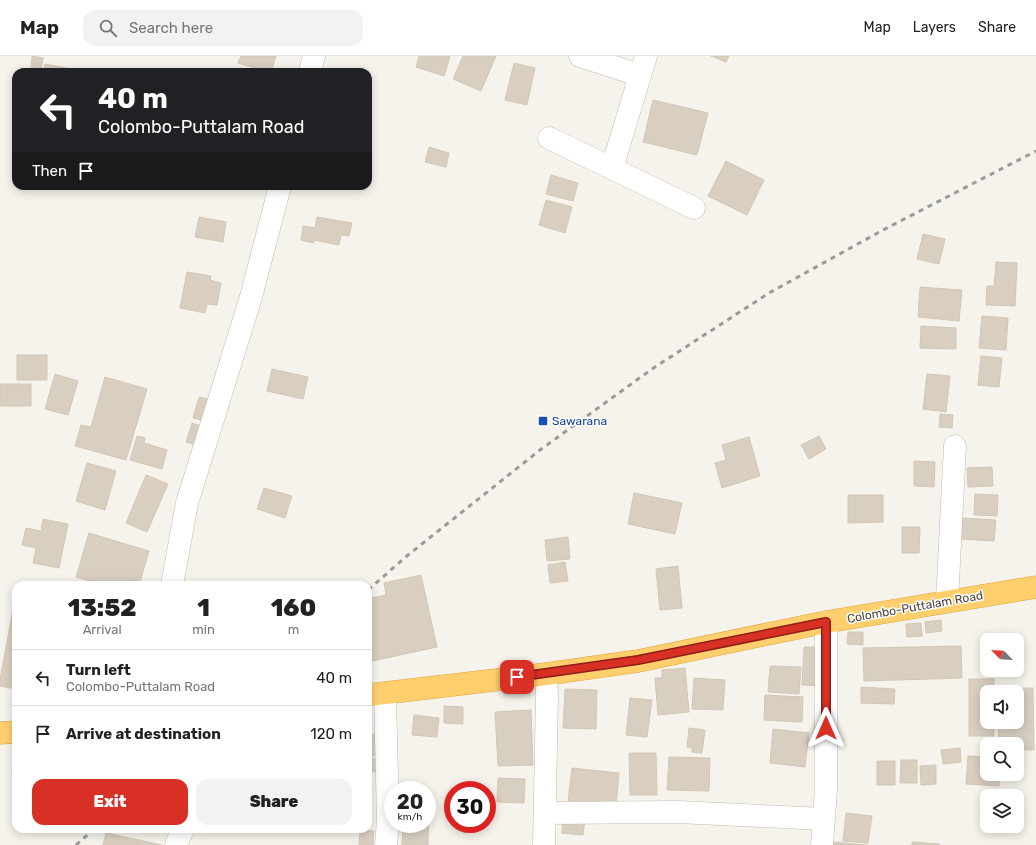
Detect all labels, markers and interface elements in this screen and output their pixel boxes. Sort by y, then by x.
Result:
search box [83,10,363,46]
text: Map [20,16,59,39]
icon: search [97,17,119,39]
text: Search here [129,19,213,37]
text: Map [864,19,891,36]
text: Layers [913,19,956,36]
text: Share [978,19,1016,36]
text: 40 m [98,82,168,115]
icon: left [32,84,84,136]
text: Colombo-Puttalam Road [98,116,304,138]
icon: arrive [75,160,97,182]
text: Then [32,162,67,180]
place label: Sawarana [552,414,607,428]
marker: Sawarana [537,415,549,427]
street label: Colombo-Puttalam Road [846,588,984,626]
text: 13:52 [68,594,137,622]
text: 1 [197,594,210,622]
text: 160 [271,594,316,622]
text: Arrival [83,622,122,637]
text: min [192,622,215,637]
text: m [288,622,299,637]
north arrow [980,633,1024,677]
map controls [980,633,1024,833]
pin [500,660,534,694]
text: Turn left [66,661,131,679]
icon: arrive [506,666,528,688]
icon: left [32,667,54,689]
text: 40 m [316,669,352,687]
text: Colombo-Puttalam Road [66,679,215,694]
button: sound [980,685,1024,729]
position arrow [805,707,847,749]
icon: arrive [32,723,54,745]
text: Arrive at destination [66,725,221,743]
text: 120 m [310,725,352,743]
button: search [980,737,1024,781]
button: Exit [32,779,188,825]
button: Share [196,779,352,825]
speed limit sign: 30 [444,781,496,833]
button: layers [980,789,1024,833]
text: 20 [397,790,423,814]
text: km/h [398,811,422,823]

